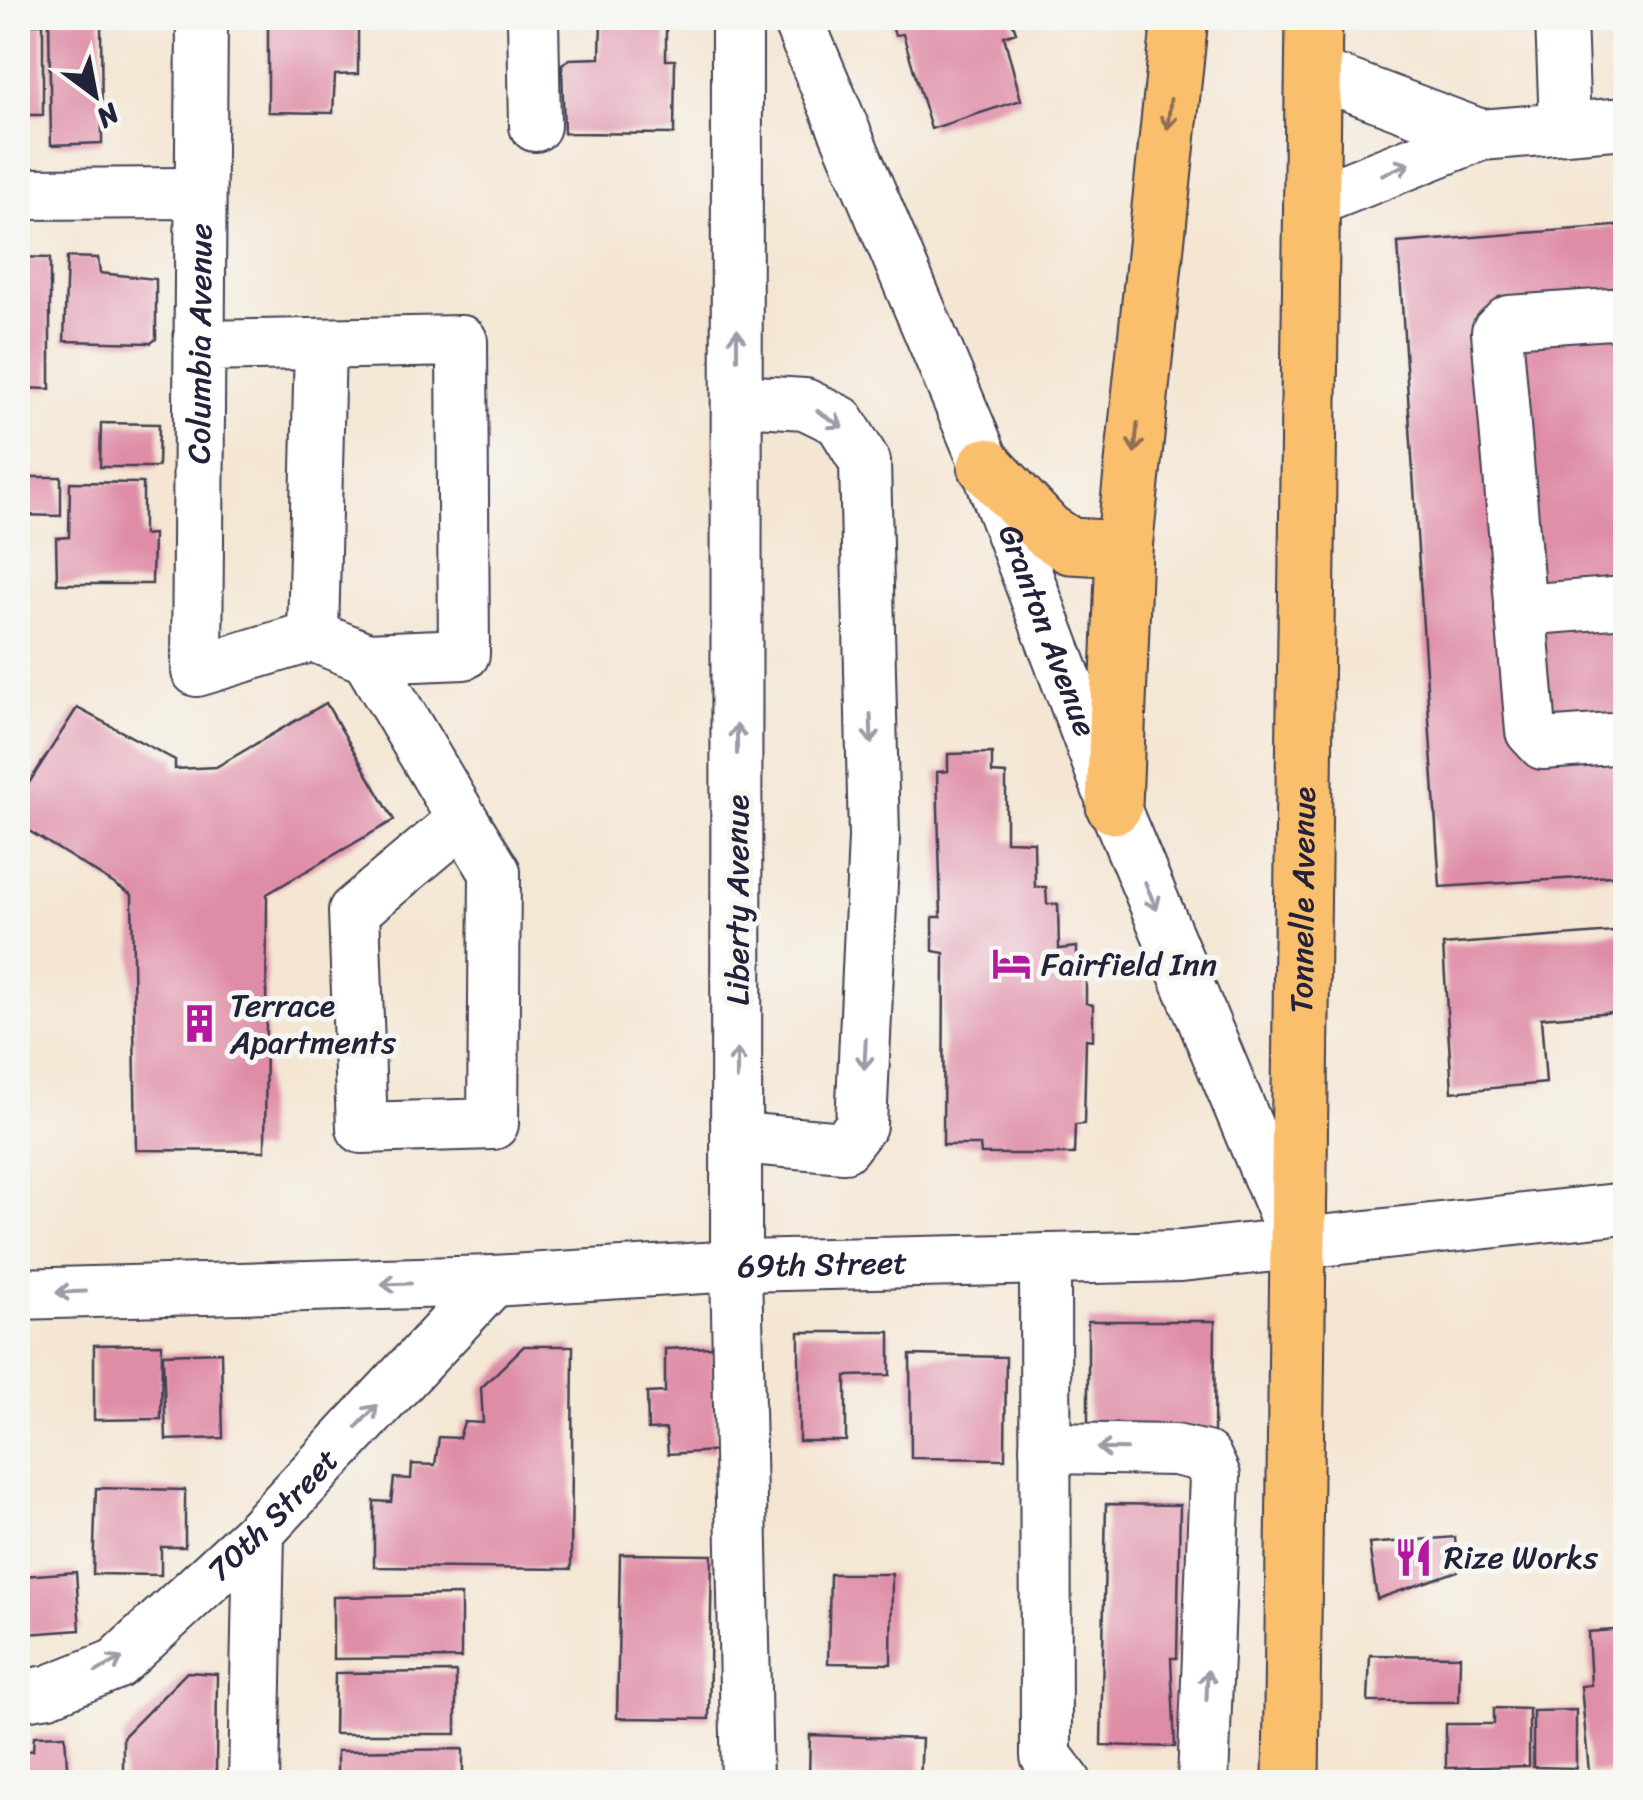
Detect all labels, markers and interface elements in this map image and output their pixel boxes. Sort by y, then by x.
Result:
north arrow [45,45,145,145]
text: N [86,89,130,142]
one-way arrow [1159,98,1178,130]
one-way arrow [1381,158,1411,176]
street label: Columbia Avenue [170,223,229,464]
one-way arrow [728,328,746,360]
one-way arrow [815,408,843,429]
one-way arrow [1126,421,1145,453]
street label: Granton Avenue [982,516,1114,745]
one-way arrow [861,713,880,745]
one-way arrow [728,723,746,756]
street label: Tonnelle Avenue [1273,786,1332,1014]
street label: Liberty Avenue [709,795,766,1005]
one-way arrow [1143,880,1161,911]
place label: Fairfield Inn [1041,936,1217,993]
hotel icon: Fairfield Inn [990,943,1032,985]
place label: Terrace Apartments [229,977,396,1071]
building icon: Terrace Apartments [179,1002,221,1044]
one-way arrow [855,1038,874,1070]
one-way arrow [728,1048,746,1080]
street label: 69th Street [737,1234,908,1294]
one-way arrow [380,1274,412,1293]
one-way arrow [55,1283,87,1302]
one-way arrow [355,1404,378,1429]
street label: 70th Street [193,1434,353,1596]
one-way arrow [1096,1440,1128,1459]
place label: Rize Works [1444,1529,1598,1586]
restaurant icon: Rize Works [1393,1536,1435,1578]
one-way arrow [94,1655,123,1674]
one-way arrow [1197,1670,1216,1702]

